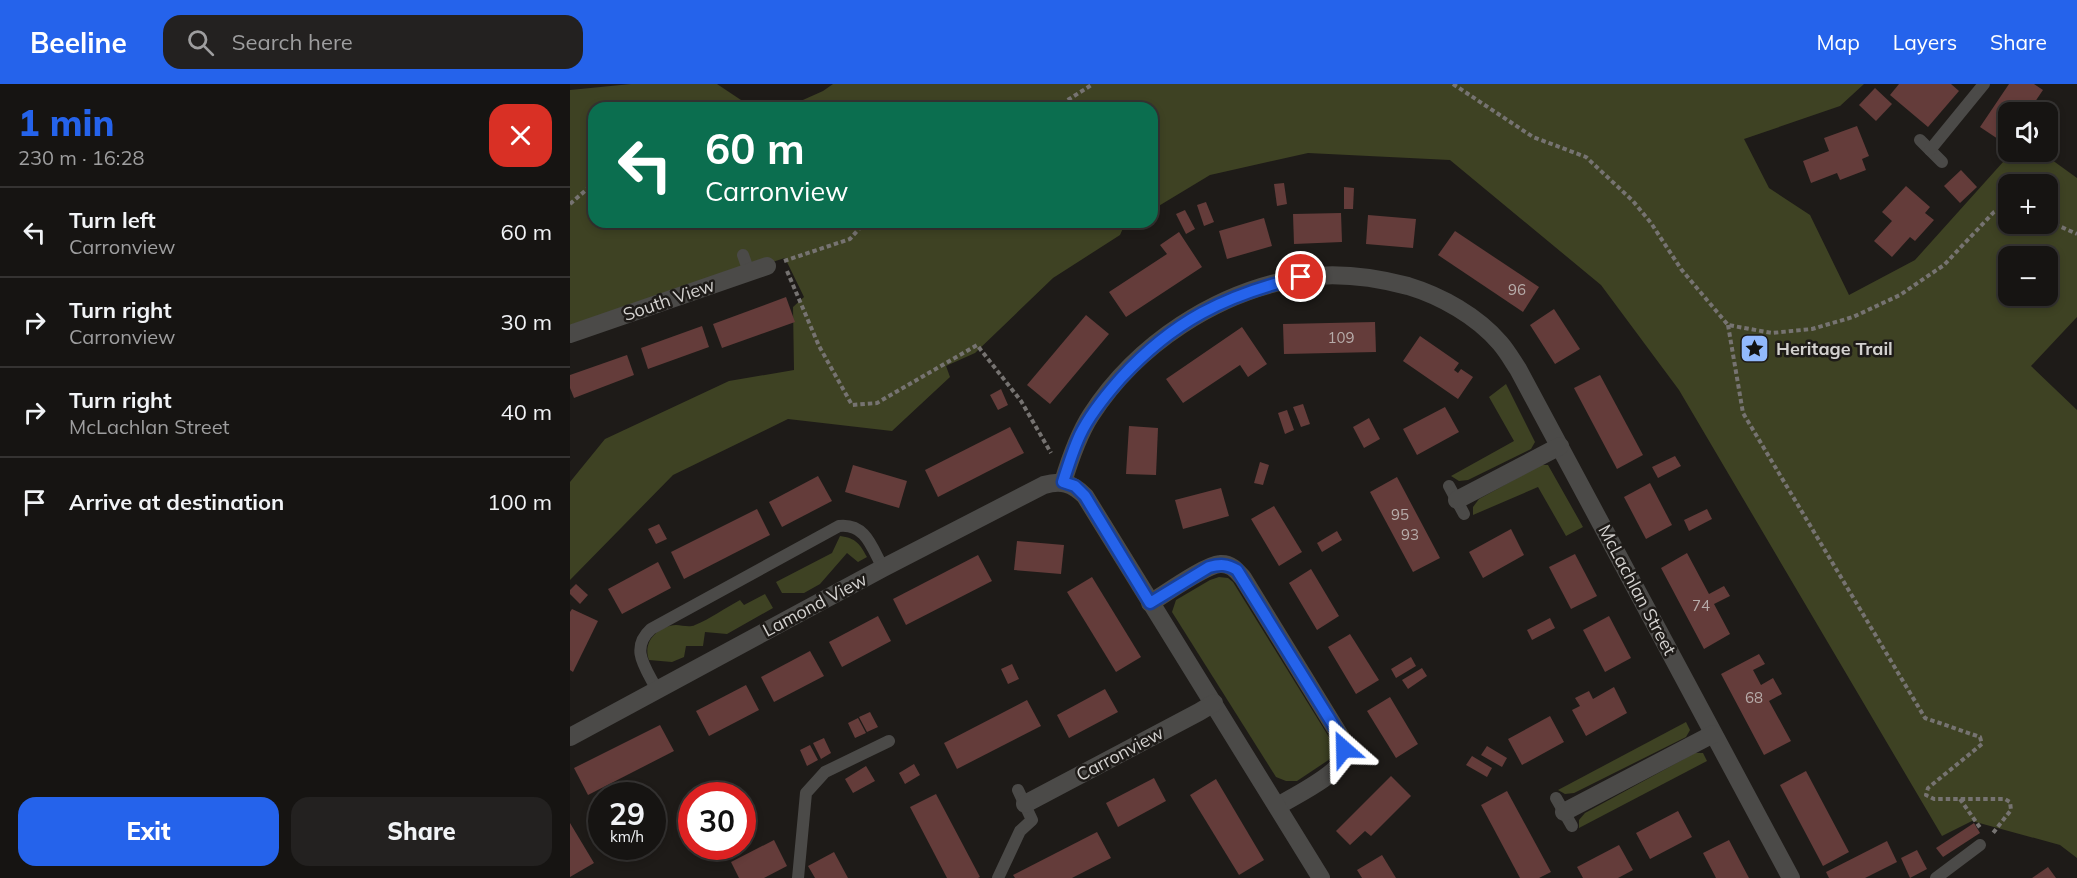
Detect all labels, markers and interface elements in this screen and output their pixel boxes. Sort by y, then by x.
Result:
search box [163,15,583,69]
text: Beeline [30,25,127,60]
icon: search [184,26,217,59]
text: Search here [232,28,353,56]
text: Map [1817,29,1860,55]
text: Layers [1893,29,1957,55]
text: Share [1990,29,2047,55]
text: 1 min [18,100,114,145]
map controls [1998,102,2058,306]
button: sound [1998,102,2058,162]
button: close [489,104,552,167]
text: 60 m [705,122,805,175]
icon: left [606,126,684,204]
text: 230 m · 16:28 [18,145,144,170]
text: Carronview [705,174,849,208]
button: + [1998,174,2058,234]
text: Turn left [69,206,156,234]
icon: left [18,216,51,249]
text: 60 m [501,218,552,246]
text: Carronview [69,234,175,259]
button: − [1998,246,2058,306]
pin [1275,251,1326,302]
icon: arrive [1284,260,1317,293]
street label: South View [620,273,718,326]
house number: 96 [1508,280,1526,299]
text: Turn right [69,296,172,324]
icon: right [18,306,51,339]
text: 30 m [501,308,552,336]
text: Carronview [69,324,175,349]
house number: 109 [1327,328,1355,347]
place icon: Heritage Trail [1739,333,1771,365]
place label: Heritage Trail [1776,337,1893,360]
text: Turn right [69,386,172,414]
icon: right [18,396,51,429]
text: 40 m [501,398,552,426]
text: McLachlan Street [69,414,230,439]
icon: arrive [18,486,51,519]
text: Arrive at destination [69,488,284,516]
text: 100 m [487,488,552,516]
house number: 95 [1391,505,1409,524]
street label: McLachlan Street [1593,521,1682,659]
house number: 93 [1401,525,1419,544]
street label: Lamond View [759,567,871,642]
house number: 74 [1692,596,1710,615]
house number: 68 [1745,688,1763,707]
position arrow [1312,717,1376,781]
street label: Carronview [1072,721,1168,786]
speed limit sign: 30 [678,782,756,860]
text: 29 [609,795,645,833]
button: Exit [18,797,279,866]
button: Share [291,797,552,866]
text: km/h [610,827,644,846]

